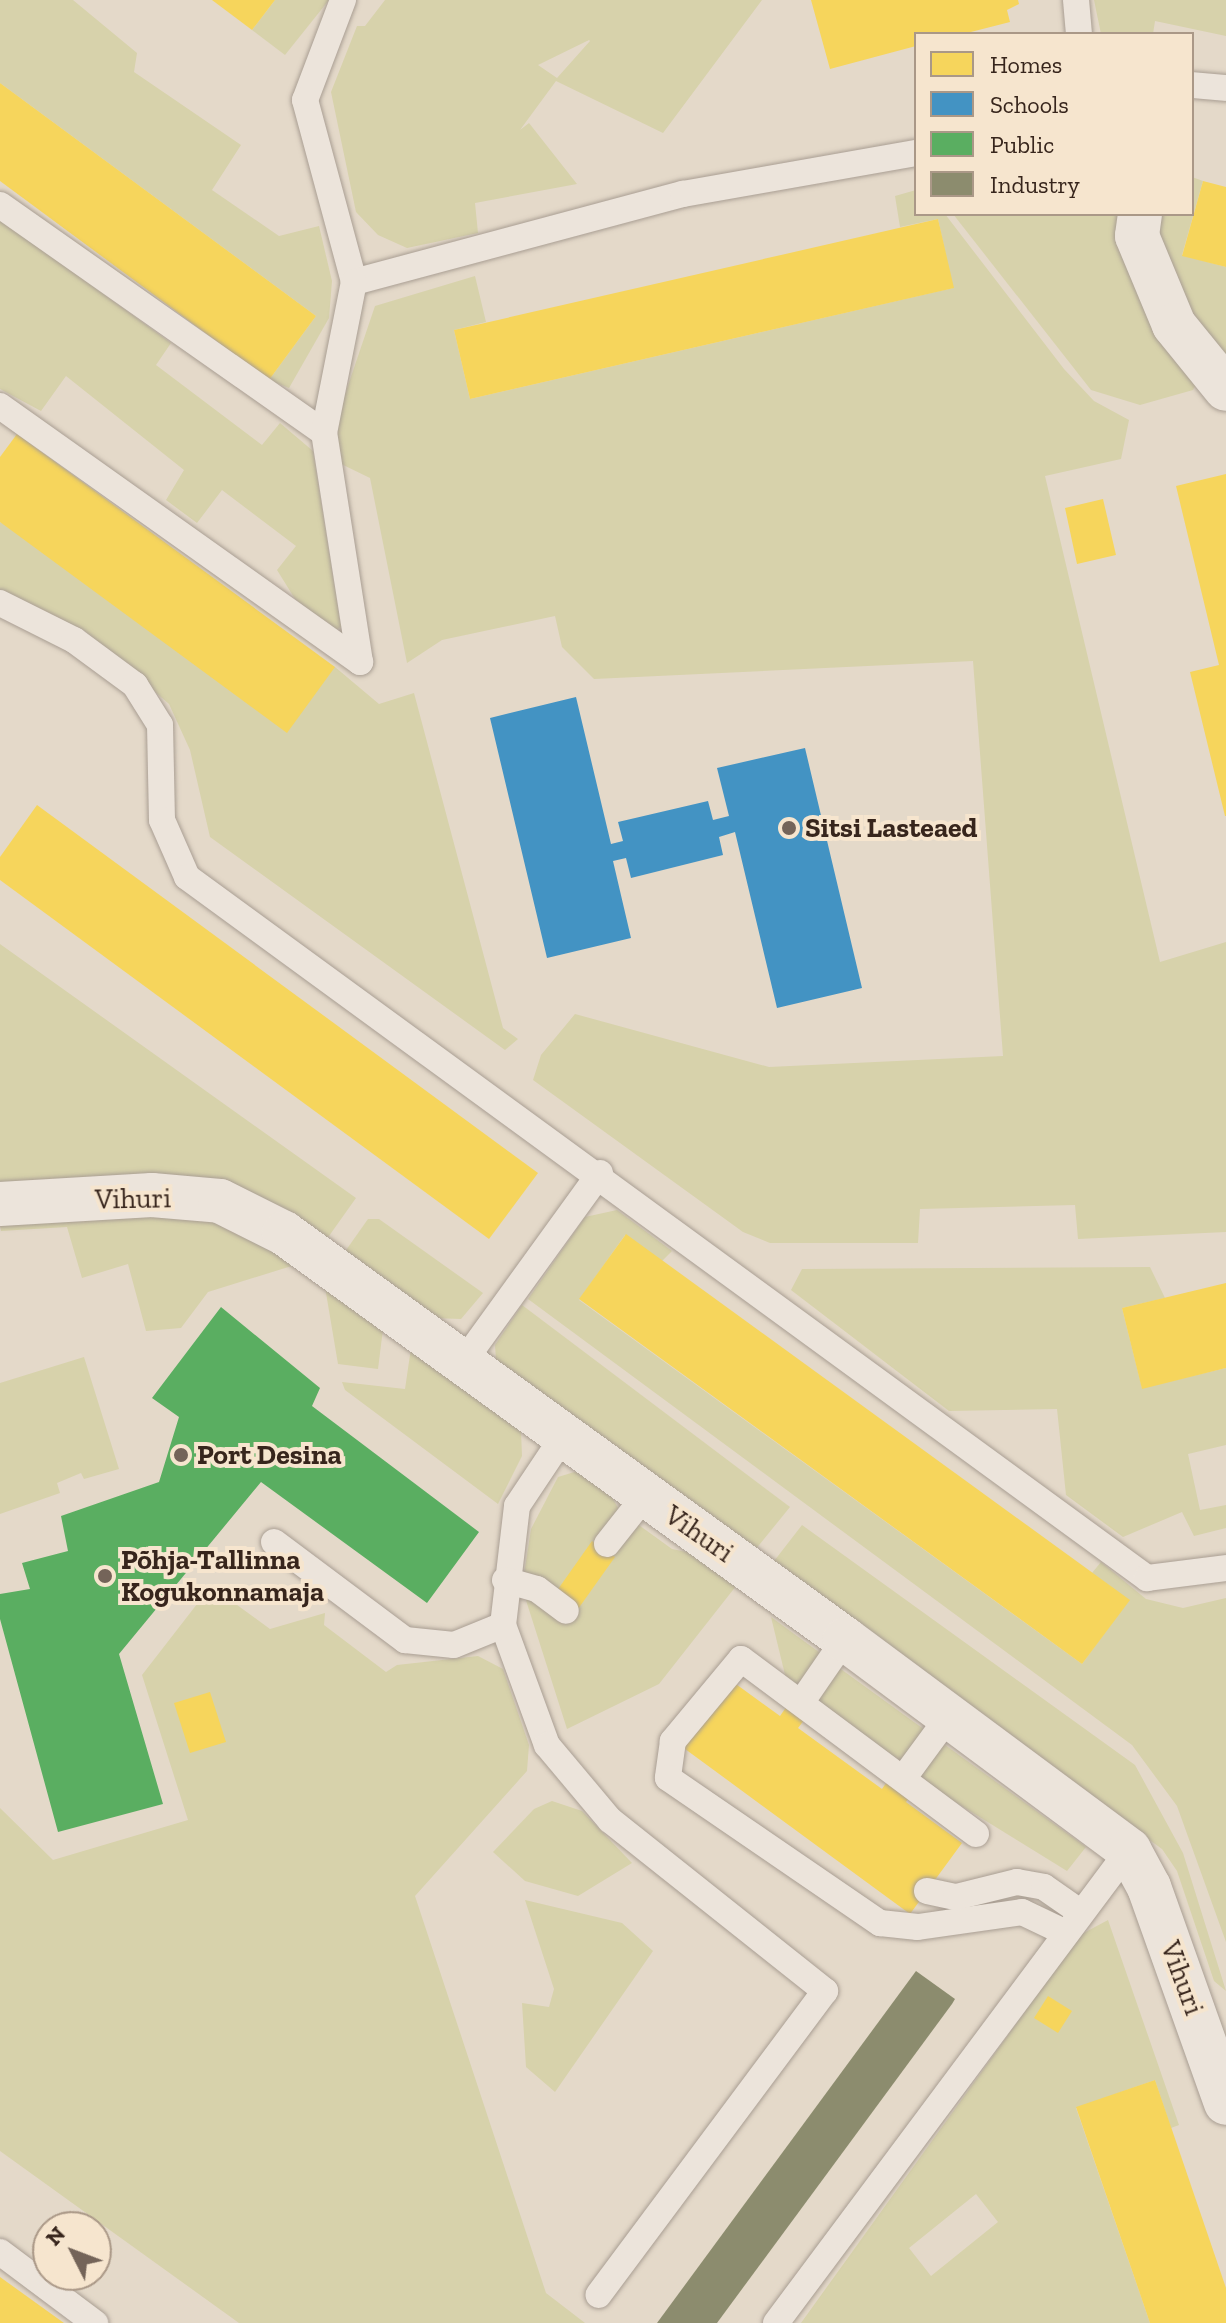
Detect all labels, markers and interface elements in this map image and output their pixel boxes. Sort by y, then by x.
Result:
legend [914,32,1194,216]
text: Homes [990,50,1062,79]
text: Schools [990,90,1069,119]
text: Public [990,130,1054,159]
text: Industry [990,170,1080,199]
place label: Sitsi Lasteaed [805,811,978,845]
marker: Sitsi Lasteaed [780,819,798,837]
street label: Vihuri [95,1182,171,1216]
place label: Port Desina [197,1438,342,1472]
marker: Port Desina [172,1446,190,1464]
street label: Vihuri [658,1498,740,1570]
place label: Põhja-Tallinna Kogukonnamaja [121,1543,324,1609]
marker: Põhja-Tallinna Kogukonnamaja [96,1567,114,1585]
street label: Vihuri [1153,1936,1211,2020]
north arrow [32,2211,112,2291]
text: N [40,2221,71,2251]

